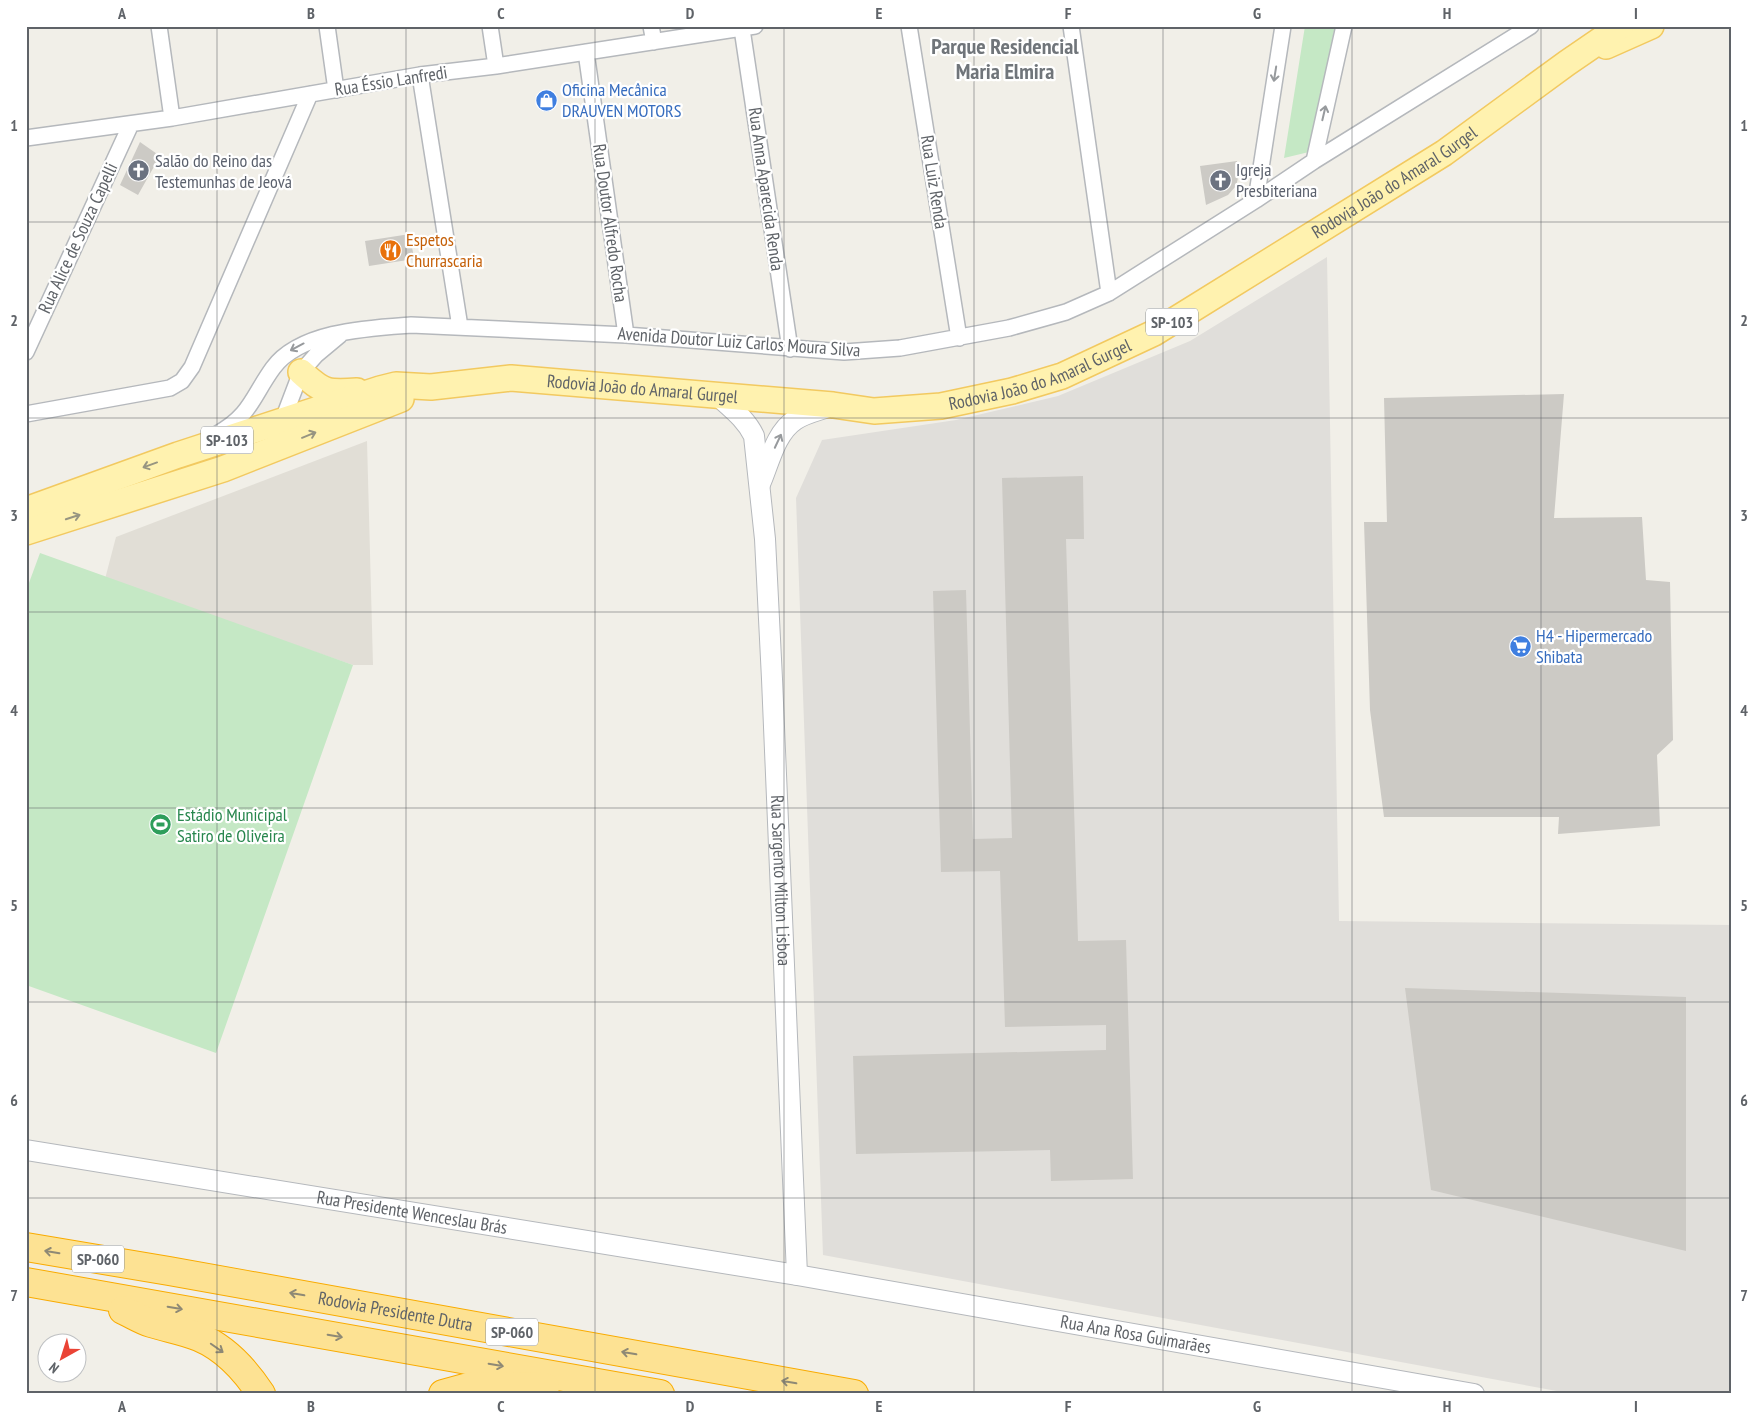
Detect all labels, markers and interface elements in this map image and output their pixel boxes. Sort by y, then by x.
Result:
text: A [117,3,127,23]
text: B [307,3,315,23]
text: C [497,3,505,23]
text: D [686,3,695,23]
text: E [876,3,883,23]
text: F [1065,3,1072,23]
text: G [1253,3,1261,23]
text: H [1443,3,1451,23]
text: I [1634,3,1638,23]
district label: Parque Residencial Maria Elmira [931,32,1079,85]
street label: Rua Éssio Lanfredi [333,60,449,101]
one-way arrow [1270,66,1280,82]
place label: Oficina Mecânica DRAUVEN MOTORS [562,78,682,122]
shop icon: Oficina Mecânica DRAUVEN MOTORS [534,88,558,112]
street label: Rua Anna Aparecida Renda [744,106,789,272]
one-way arrow [1320,106,1329,122]
text: 1 [10,115,18,135]
text: 1 [1740,115,1748,135]
street label: Rodovia João do Amaral Gurgel [1307,120,1482,243]
street label: Rua Luiz Renda [916,133,953,230]
street label: Rua Doutor Alfredo Rocha [588,142,633,304]
place label: Salão do Reino das Testemunhas de Jeová [155,149,292,193]
place label: Igreja Presbiteriana [1236,158,1317,202]
street label: Rua Alice de Souza Capelli [33,159,123,317]
church icon: Salão do Reino das Testemunhas de Jeová [127,159,151,183]
church icon: Igreja Presbiteriana [1208,168,1232,192]
place label: Espetos Churrascaria [406,228,483,272]
restaurant icon: Espetos Churrascaria [378,238,402,262]
road number: SP-103 [1146,308,1198,336]
text: 2 [10,310,18,330]
text: 2 [1740,310,1748,330]
street label: Avenida Doutor Luiz Carlos Moura Silva [617,322,861,361]
street label: Rodovia João do Amaral Gurgel [947,333,1135,415]
one-way arrow [289,342,304,352]
street label: Rodovia João do Amaral Gurgel [546,369,740,408]
road number: SP-103 [201,426,253,454]
one-way arrow [301,430,316,439]
one-way arrow [774,434,784,449]
one-way arrow [143,461,159,470]
text: 3 [10,505,18,525]
text: 3 [1740,505,1748,525]
one-way arrow [64,512,80,521]
place label: H4 - Hipermercado Shibata [1536,624,1652,668]
supermarket icon: H4 - Hipermercado Shibata [1508,634,1532,658]
text: 4 [10,700,18,720]
text: 4 [1740,700,1748,720]
street label: Rua Sargento Milton Lisboa [766,795,796,966]
place label: Estádio Municipal Satiro de Oliveira [177,803,288,847]
sports icon: Estádio Municipal Satiro de Oliveira [149,813,173,837]
text: 5 [10,895,18,915]
text: 5 [1740,895,1748,915]
text: 6 [10,1090,18,1110]
text: 6 [1740,1090,1748,1110]
street label: Rua Presidente Wenceslau Brás [315,1185,509,1239]
one-way arrow [45,1246,61,1256]
road number: SP-060 [72,1246,124,1272]
text: 7 [10,1285,18,1305]
text: 7 [1740,1285,1748,1305]
street label: Rodovia Presidente Dutra [316,1286,475,1336]
one-way arrow [289,1288,305,1298]
one-way arrow [167,1304,183,1314]
street label: Rua Ana Rosa Guimarães [1059,1310,1213,1359]
road number: SP-060 [486,1318,538,1345]
north arrow [38,1332,88,1382]
one-way arrow [327,1332,343,1342]
one-way arrow [210,1343,224,1353]
one-way arrow [621,1348,637,1358]
text: N [45,1359,62,1377]
one-way arrow [487,1360,503,1370]
one-way arrow [781,1377,797,1387]
text: A [117,1396,127,1416]
text: B [307,1396,315,1416]
text: C [497,1396,505,1416]
text: D [686,1396,695,1416]
text: E [876,1396,883,1416]
text: F [1065,1396,1072,1416]
text: G [1253,1396,1261,1416]
text: H [1443,1396,1451,1416]
text: I [1634,1396,1638,1416]

